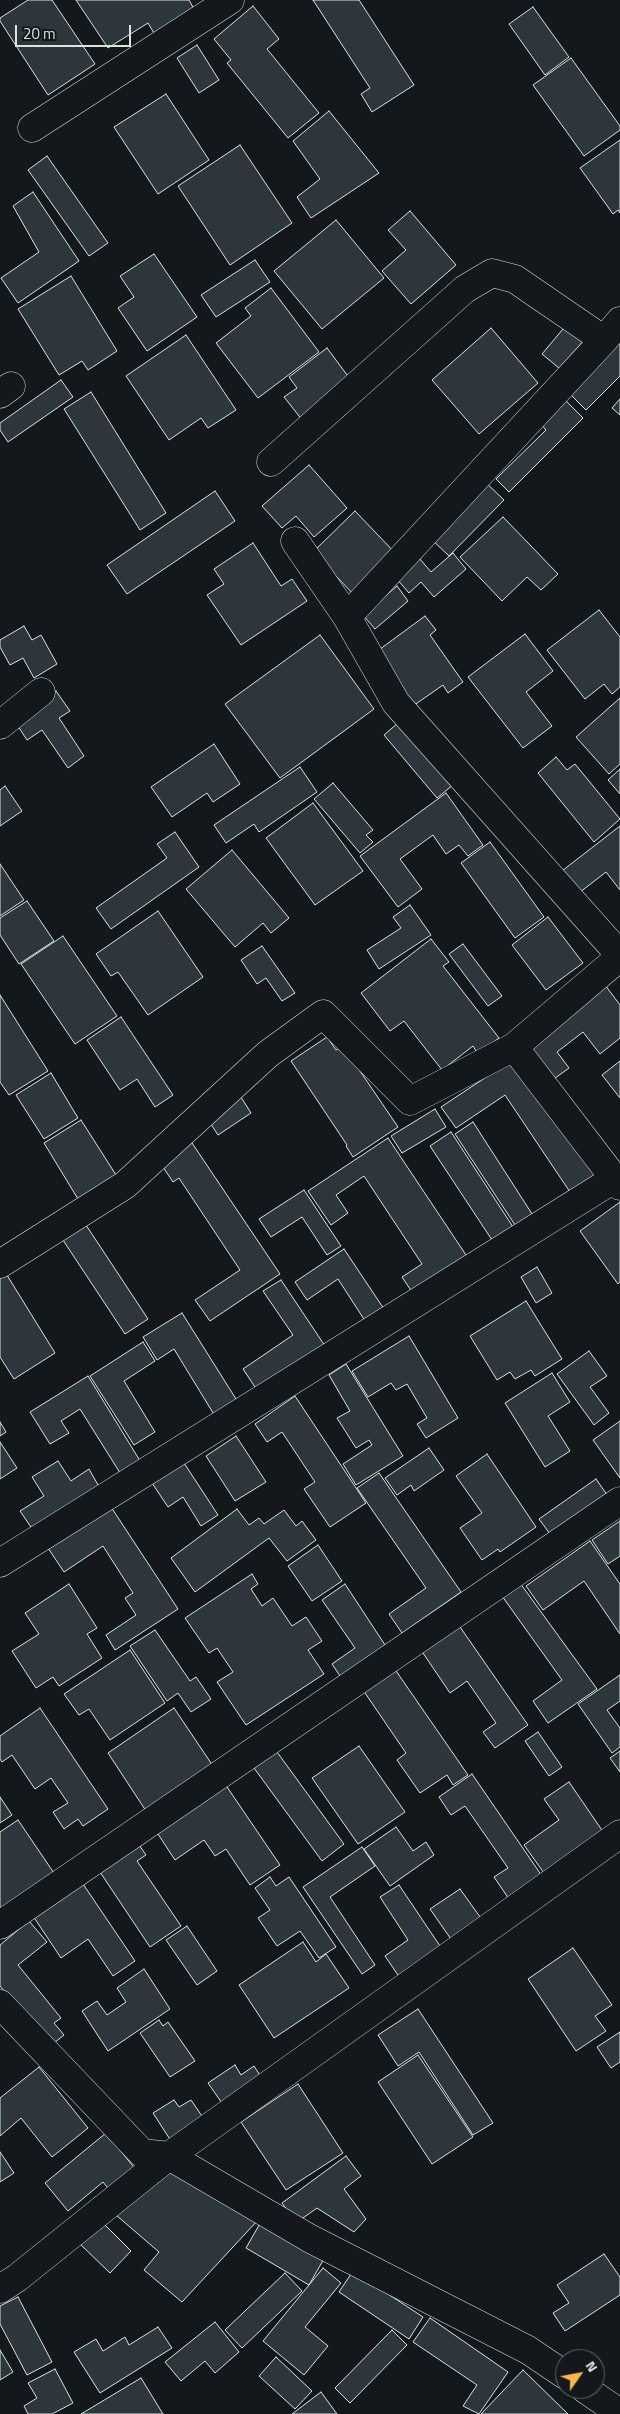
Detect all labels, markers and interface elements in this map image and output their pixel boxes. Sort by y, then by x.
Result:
scale bar [18,15,134,47]
text: 20 m [23,22,56,45]
north arrow [555,2349,605,2399]
text: N [581,2356,604,2376]

